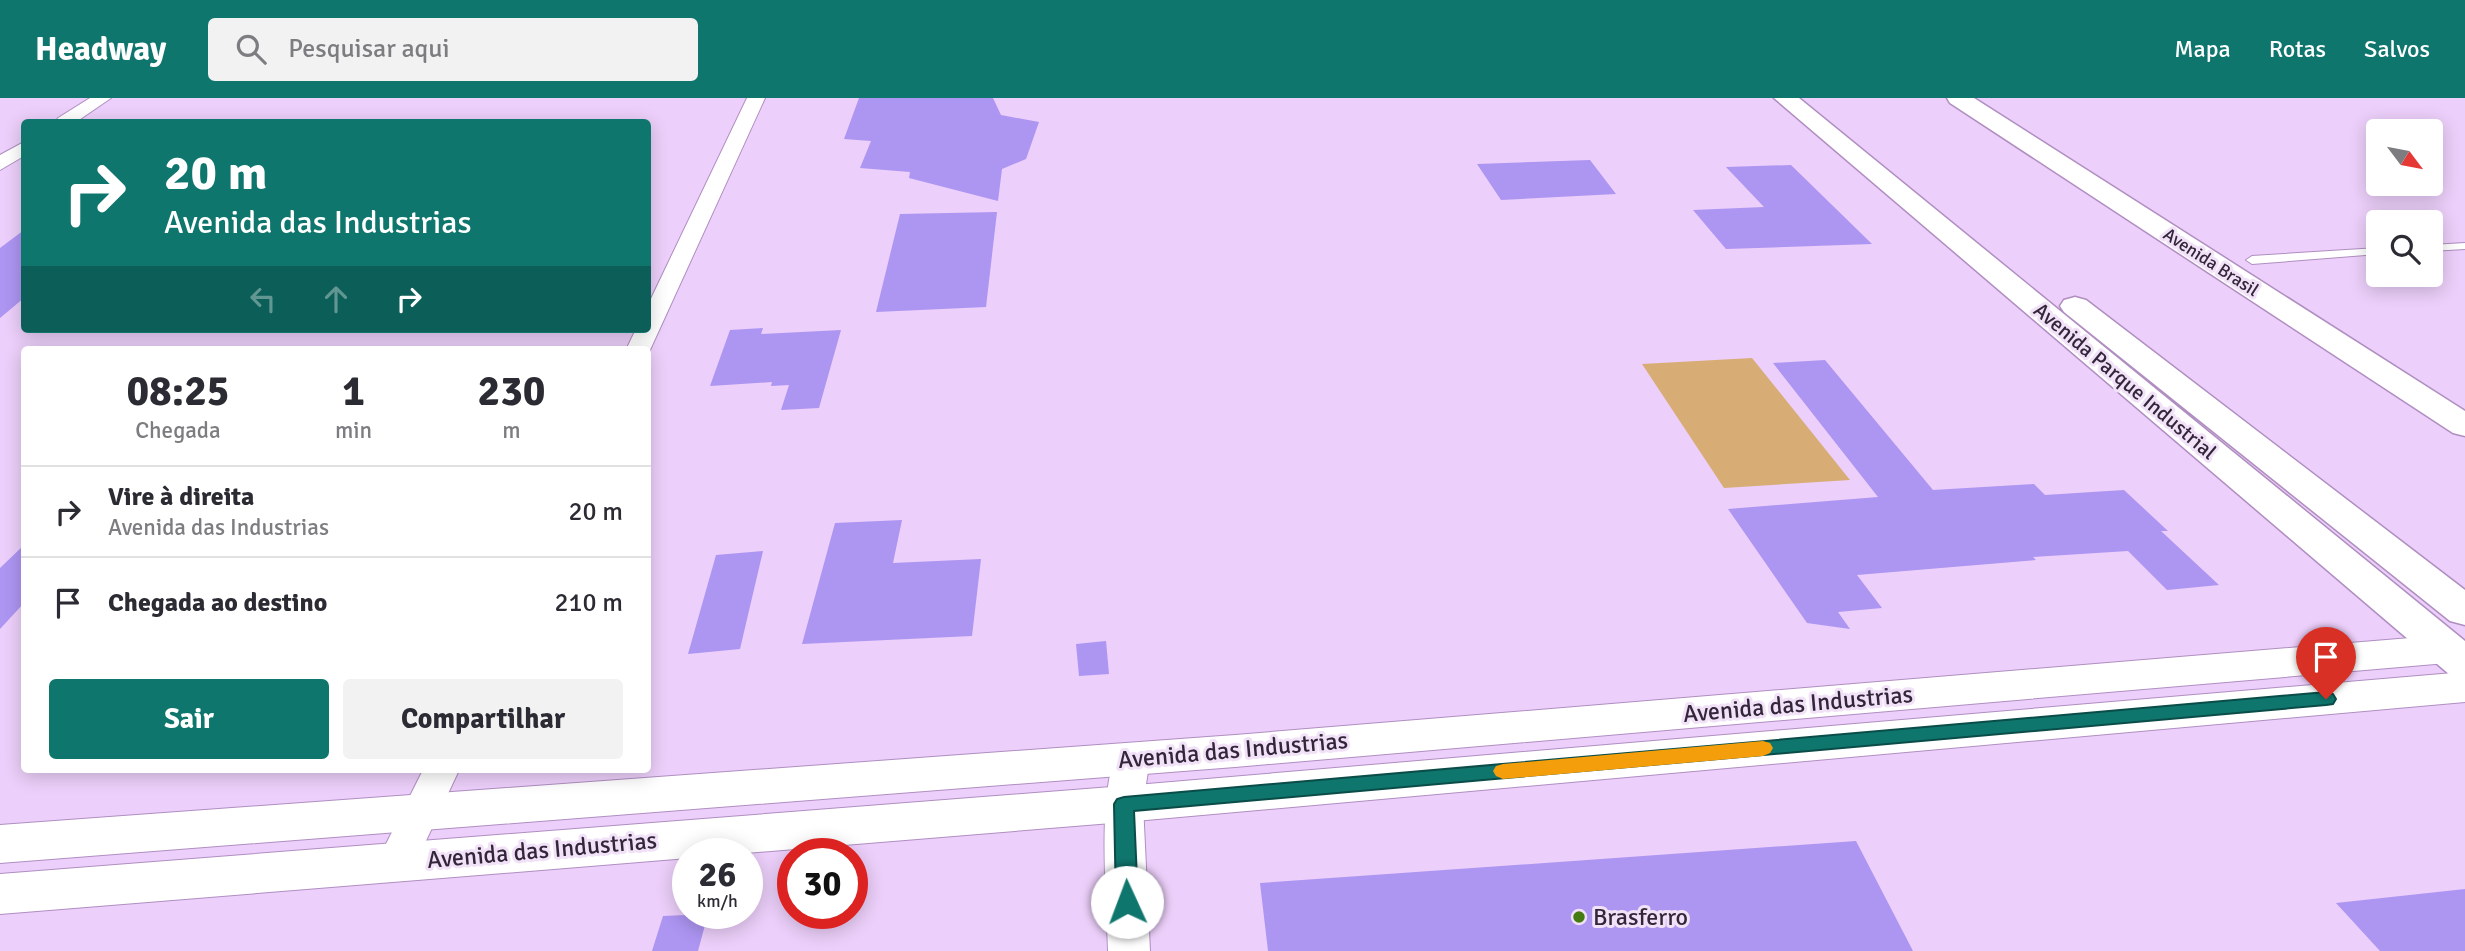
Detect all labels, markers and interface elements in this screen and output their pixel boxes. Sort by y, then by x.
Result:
search box [208,18,698,81]
text: Headway [35,29,166,70]
icon: search [232,30,270,68]
text: Pesquisar aqui [288,33,450,65]
text: Mapa [2174,34,2231,64]
text: Rotas [2269,34,2326,64]
text: Salvos [2364,34,2430,64]
north arrow [2366,119,2443,196]
map controls [2366,119,2443,287]
text: 20 m [164,143,267,203]
icon: right [49,147,140,238]
text: Avenida das Industrias [164,203,472,242]
button: search [2366,210,2443,287]
street label: Avenida Brasil [2159,223,2263,301]
icon: left [244,280,282,318]
icon: ahead [317,280,355,318]
icon: right [390,280,428,318]
street label: Avenida Parque Industrial [2028,297,2222,465]
text: 08:25 [126,366,230,417]
text: 1 [342,366,365,417]
text: 230 [477,366,546,417]
text: Chegada [135,416,221,445]
text: min [335,416,372,445]
text: m [502,416,521,445]
text: Vire à direita [108,481,254,513]
icon: right [49,493,87,531]
text: 20 m [568,496,623,528]
text: Avenida das Industrias [108,513,329,542]
icon: arrive [49,584,87,622]
text: Chegada ao destino [108,587,327,619]
text: 210 m [554,587,623,619]
pin [2296,627,2356,699]
icon: arrive [2307,638,2345,676]
button: Sair [49,679,329,759]
button: Compartilhar [343,679,623,759]
street label: Avenida das Industrias [1682,679,1914,729]
street label: Avenida das Industrias [1117,725,1349,775]
street label: Avenida das Industrias [426,825,658,875]
speed limit sign: 30 [777,838,868,929]
text: 26 [699,853,736,896]
position arrow [1090,865,1164,939]
text: km/h [697,890,738,912]
place label: Brasferro [1593,902,1688,932]
marker: Brasferro [1571,909,1587,925]

